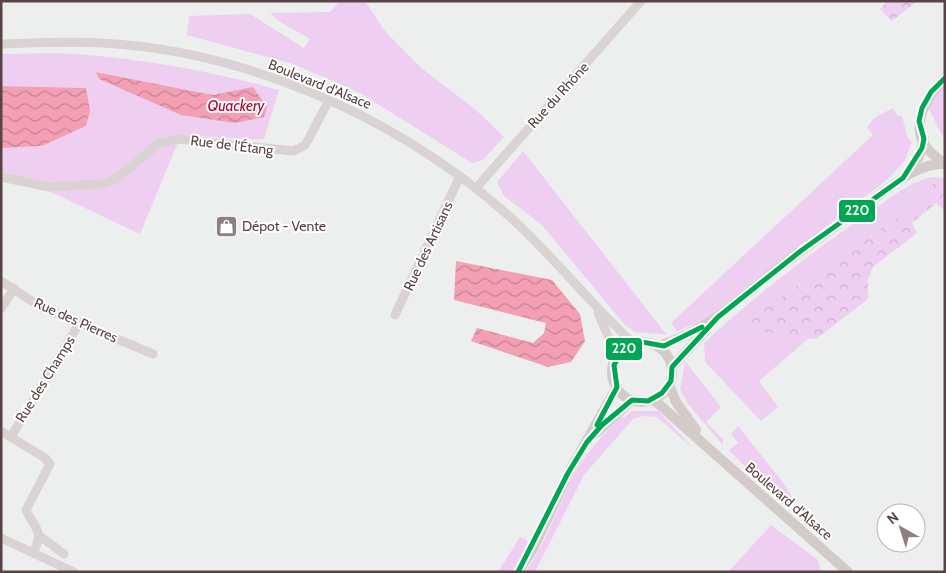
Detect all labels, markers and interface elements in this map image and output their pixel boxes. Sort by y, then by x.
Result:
street label: Boulevard d'Alsace [266,55,374,113]
street label: Rue du Rhône [524,58,592,132]
water label: Quackery [208,97,266,115]
street label: Rue de l'Étang [190,131,276,159]
street label: Rue des Artisans [399,198,457,294]
line badge: 220 [838,199,876,223]
text: 220 [845,201,869,219]
shop icon: Dépot - Vente [214,214,238,238]
place label: Dépot - Vente [242,217,326,235]
street label: Rue des Pierres [31,294,121,347]
street label: Rue des Champs [11,332,79,426]
line badge: 220 [605,337,643,361]
text: 220 [612,339,636,357]
street label: Boulevard d'Alsace [742,458,836,544]
north arrow [876,503,926,553]
text: N [883,508,902,528]

